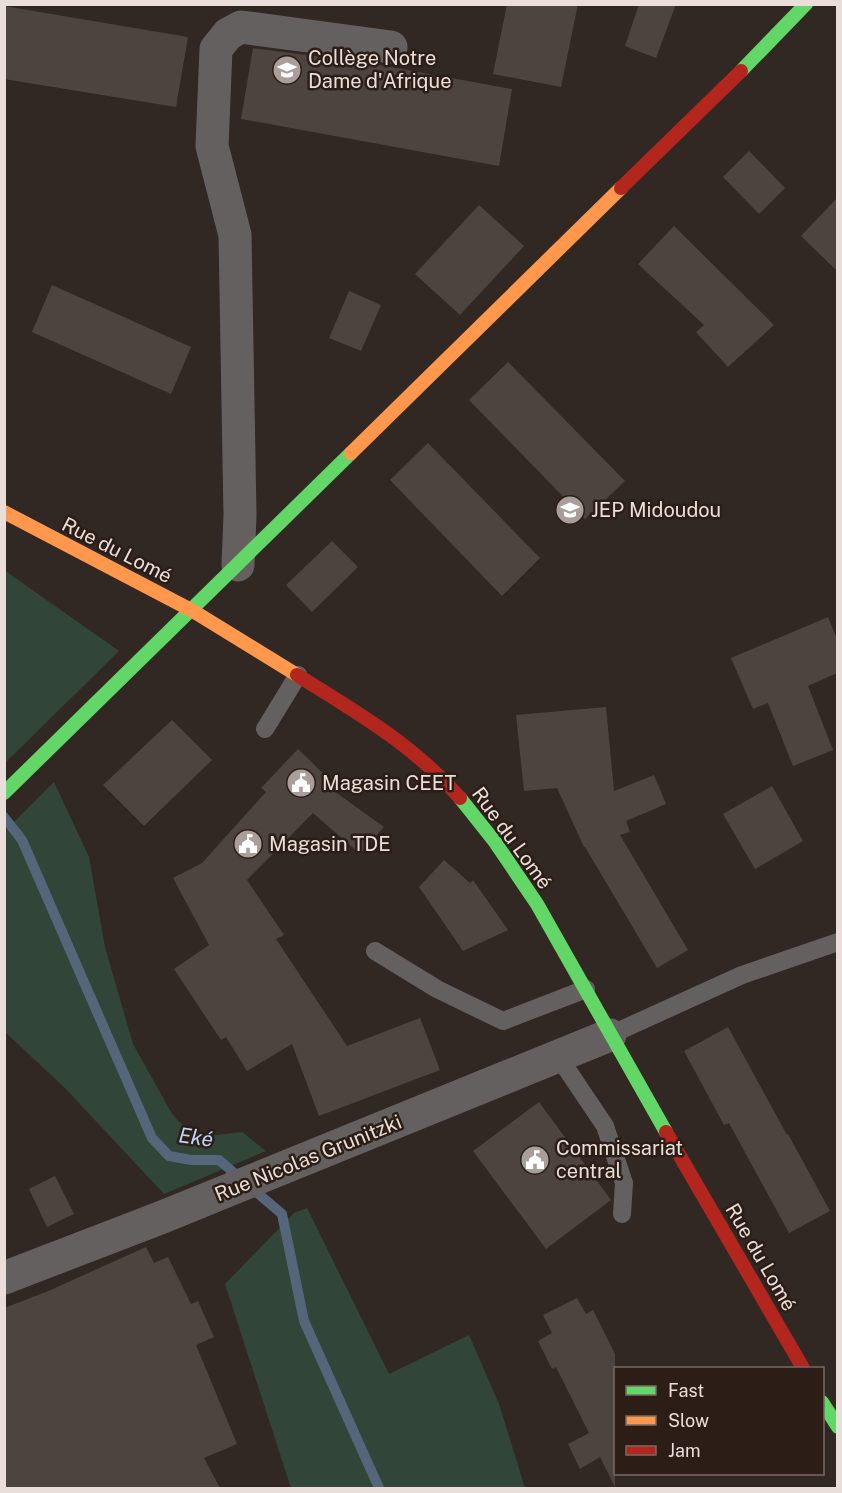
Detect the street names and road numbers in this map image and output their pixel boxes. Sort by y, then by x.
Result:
street label: Rue du Lomé [58,512,176,588]
street label: Rue du Lomé [467,782,557,894]
street label: Rue Nicolas Grunitzki [211,1110,405,1206]
street label: Rue du Lomé [721,1199,801,1315]

